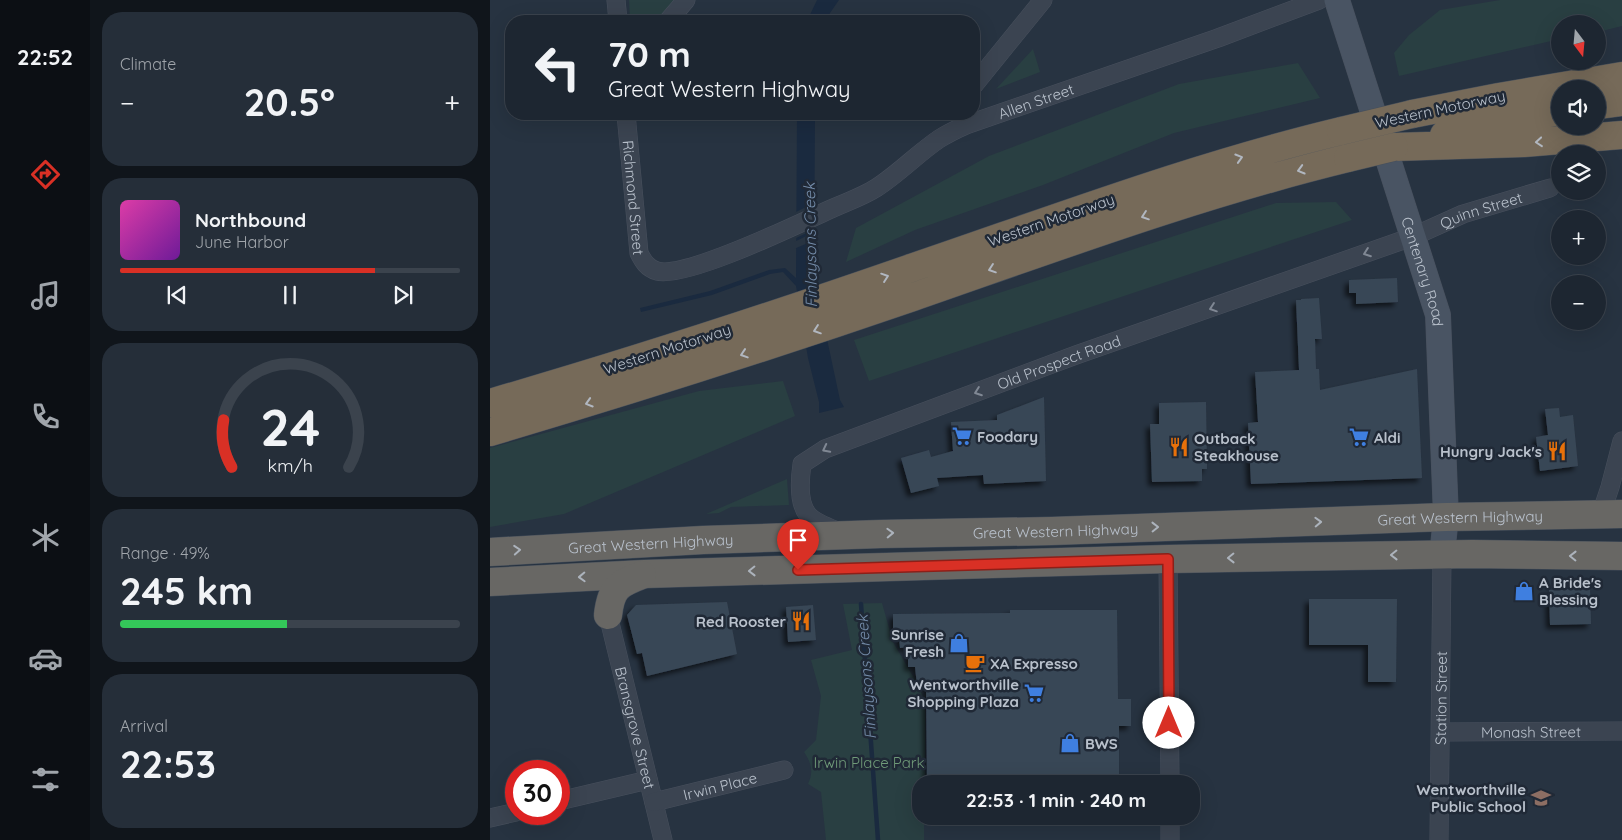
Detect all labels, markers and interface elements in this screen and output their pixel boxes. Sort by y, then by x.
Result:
north arrow [1551,15,1606,70]
map controls [1551,15,1606,330]
text: 70 m [608,32,691,76]
icon: left [525,35,590,100]
text: 22:52 [17,43,73,71]
text: Climate [120,54,176,74]
text: Great Western Highway [608,75,850,103]
text: 20.5° [244,78,335,126]
street label: Allen Street [996,79,1076,123]
button: sound [1551,80,1606,135]
text: − [120,85,135,120]
text: + [444,85,460,120]
street label: Western Motorway [1373,86,1507,132]
one-way arrow [1534,136,1542,147]
street label: Richmond Street [619,139,649,256]
button: layers [1551,145,1606,200]
one-way arrow [1234,153,1242,163]
icon: directions [28,157,63,192]
one-way arrow [1297,164,1306,174]
water label: Finlaysons Creek [799,181,821,308]
street label: Quinn Street [1437,187,1524,233]
street label: Western Motorway [985,189,1117,251]
text: Northbound [195,208,306,232]
button: + [1551,210,1606,265]
one-way arrow [1142,211,1150,221]
street label: Centenary Road [1398,214,1448,327]
text: June Harbor [195,232,289,252]
one-way arrow [1363,247,1371,257]
one-way arrow [988,263,996,273]
one-way arrow [881,273,889,283]
button: − [1551,275,1606,330]
icon: music [28,278,63,313]
icon: previous [163,281,191,309]
icon: pause [276,281,304,309]
icon: next [389,281,417,309]
one-way arrow [1210,302,1218,312]
street label: Western Motorway [601,319,733,379]
one-way arrow [813,324,821,334]
street label: Old Prospect Road [994,331,1123,393]
one-way arrow [740,348,749,358]
one-way arrow [974,386,983,396]
text: 24 [260,394,320,459]
one-way arrow [586,397,594,407]
icon: phone [28,399,63,434]
supermarket icon: Foodary [951,425,973,447]
supermarket icon: Aldi [1348,426,1370,448]
place label: Foodary [977,427,1038,446]
place label: Aldi [1374,428,1400,447]
place label: Outback Steakhouse [1194,429,1279,465]
restaurant icon: Outback Steakhouse [1168,436,1190,458]
restaurant icon: Hungry Jack's [1546,440,1568,462]
place label: Hungry Jack's [1440,442,1542,461]
one-way arrow [822,443,831,453]
text: km/h [267,454,313,476]
street label: Great Western Highway [1377,506,1543,529]
one-way arrow [1314,517,1322,528]
street label: Great Western Highway [973,518,1139,542]
pin [777,519,819,570]
icon: climate [28,520,63,555]
one-way arrow [1152,522,1160,532]
icon: arrive [784,526,812,554]
one-way arrow [886,528,894,539]
street label: Great Western Highway [568,529,734,557]
text: Range · 49% [120,543,210,563]
one-way arrow [514,545,522,556]
one-way arrow [1389,550,1397,561]
one-way arrow [1569,550,1577,561]
one-way arrow [1227,553,1235,563]
one-way arrow [748,566,756,576]
text: 245 km [120,567,253,615]
one-way arrow [578,571,586,582]
place label: A Bride's Blessing [1539,573,1601,609]
shop icon: A Bride's Blessing [1513,580,1535,602]
restaurant icon: Red Rooster [790,610,812,632]
place label: Red Rooster [696,612,786,631]
water label: Finlaysons Creek [852,612,880,740]
place label: Sunrise Fresh [891,625,944,661]
shop icon: Sunrise Fresh [948,632,970,654]
icon: car [28,641,63,676]
street label: Station Street [1431,651,1450,745]
cafe icon: XA Expresso [964,652,986,674]
place label: XA Expresso [990,654,1078,673]
street label: Bransgrove Street [611,664,660,791]
place label: Wentworthville Shopping Plaza [908,675,1019,711]
supermarket icon: Wentworthville Shopping Plaza [1023,682,1045,704]
position arrow [1142,696,1194,748]
text: Arrival [120,716,168,736]
street label: Monash Street [1481,722,1581,741]
shop icon: BWS [1059,732,1081,754]
place label: BWS [1085,734,1118,753]
text: 22:53 [120,740,216,788]
park label: Irwin Place Park [813,753,925,772]
speed limit sign: 30 [505,760,570,825]
icon: filters [28,762,63,797]
street label: Irwin Place [681,768,759,804]
place label: Wentworthville Public School [1417,780,1526,816]
school or university icon: Wentworthville Public School [1530,787,1552,809]
text: 22:53 · 1 min · 240 m [966,788,1146,812]

